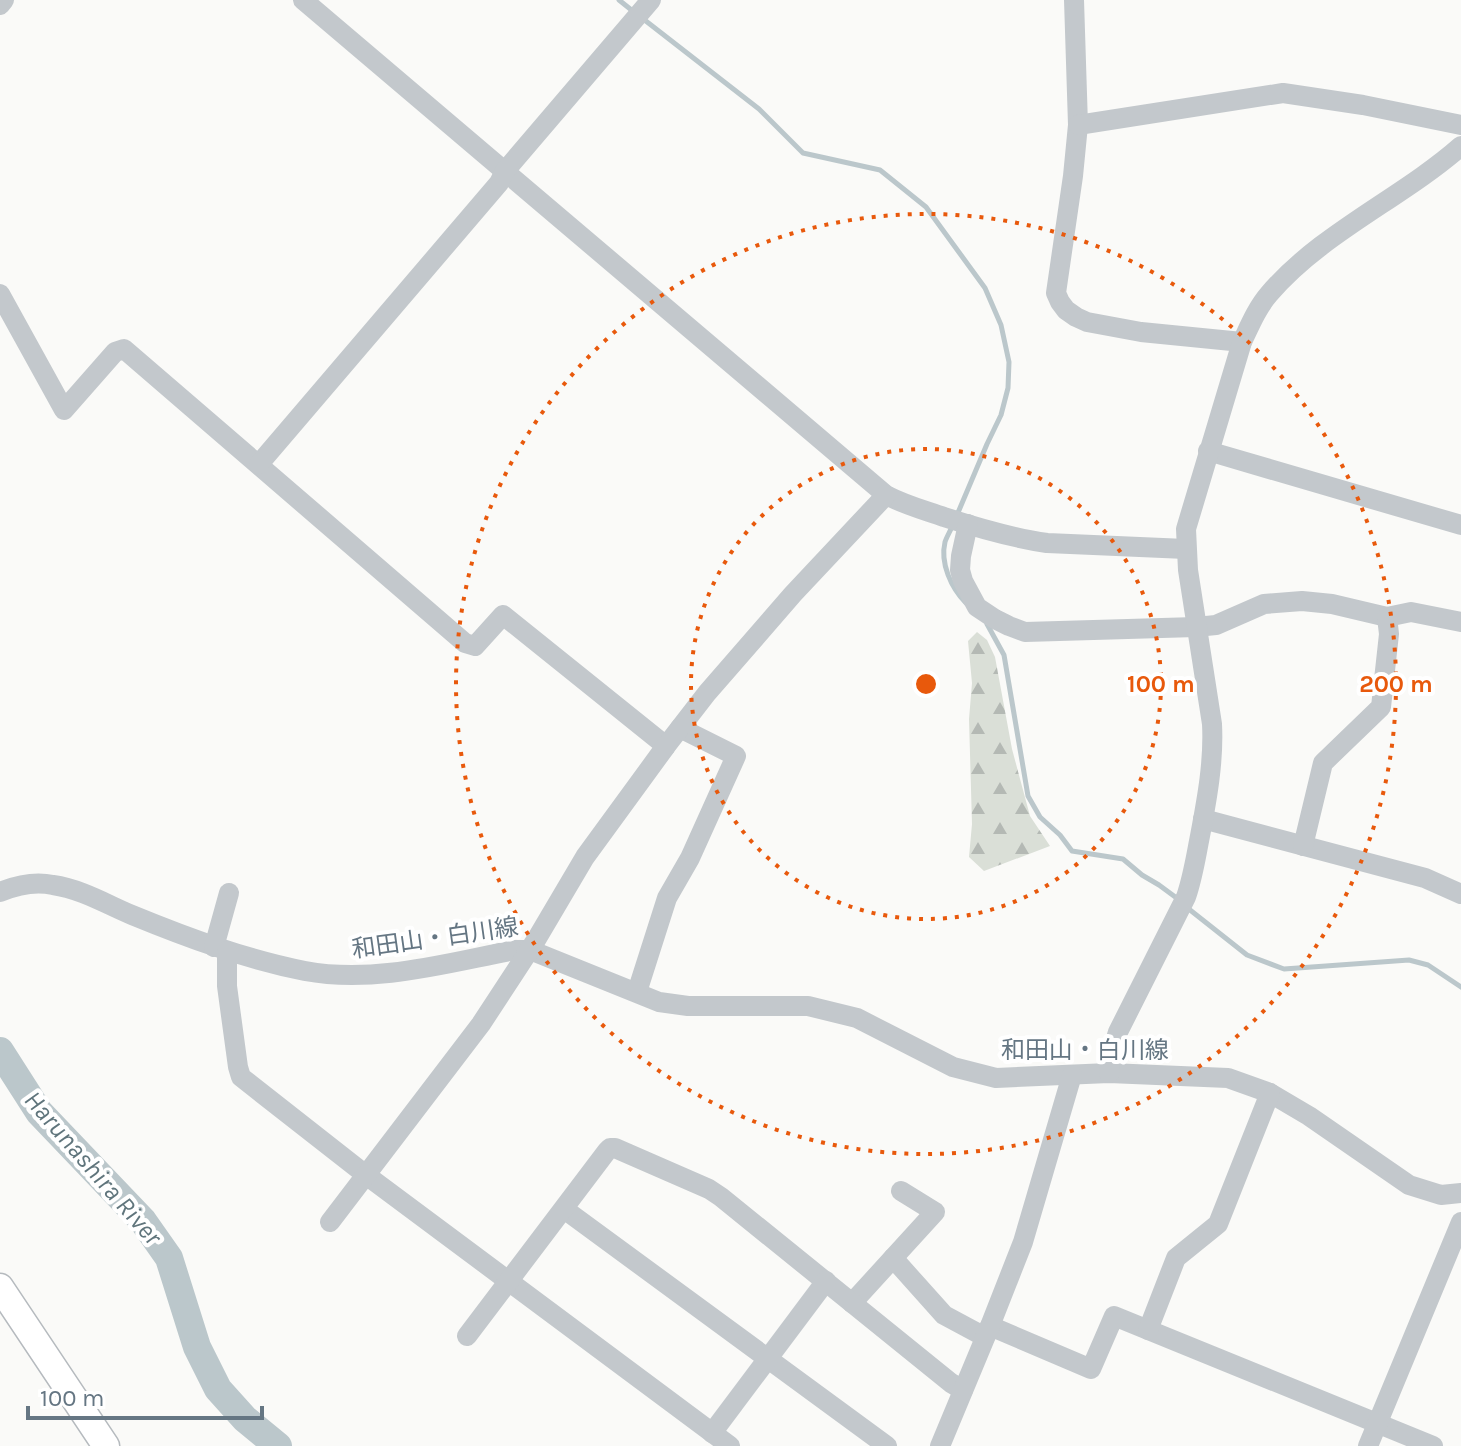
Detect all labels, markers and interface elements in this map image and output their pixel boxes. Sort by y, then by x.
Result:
centre of rings [912,670,940,698]
text: 100 m [1127,670,1195,698]
text: 200 m [1359,670,1433,698]
street label: 和田山・白川線 [350,912,520,964]
street label: 和田山・白川線 [1001,1036,1169,1064]
water label: Harunashira River [18,1085,169,1252]
scale bar [28,1370,262,1420]
text: 100 m [40,1384,105,1412]

